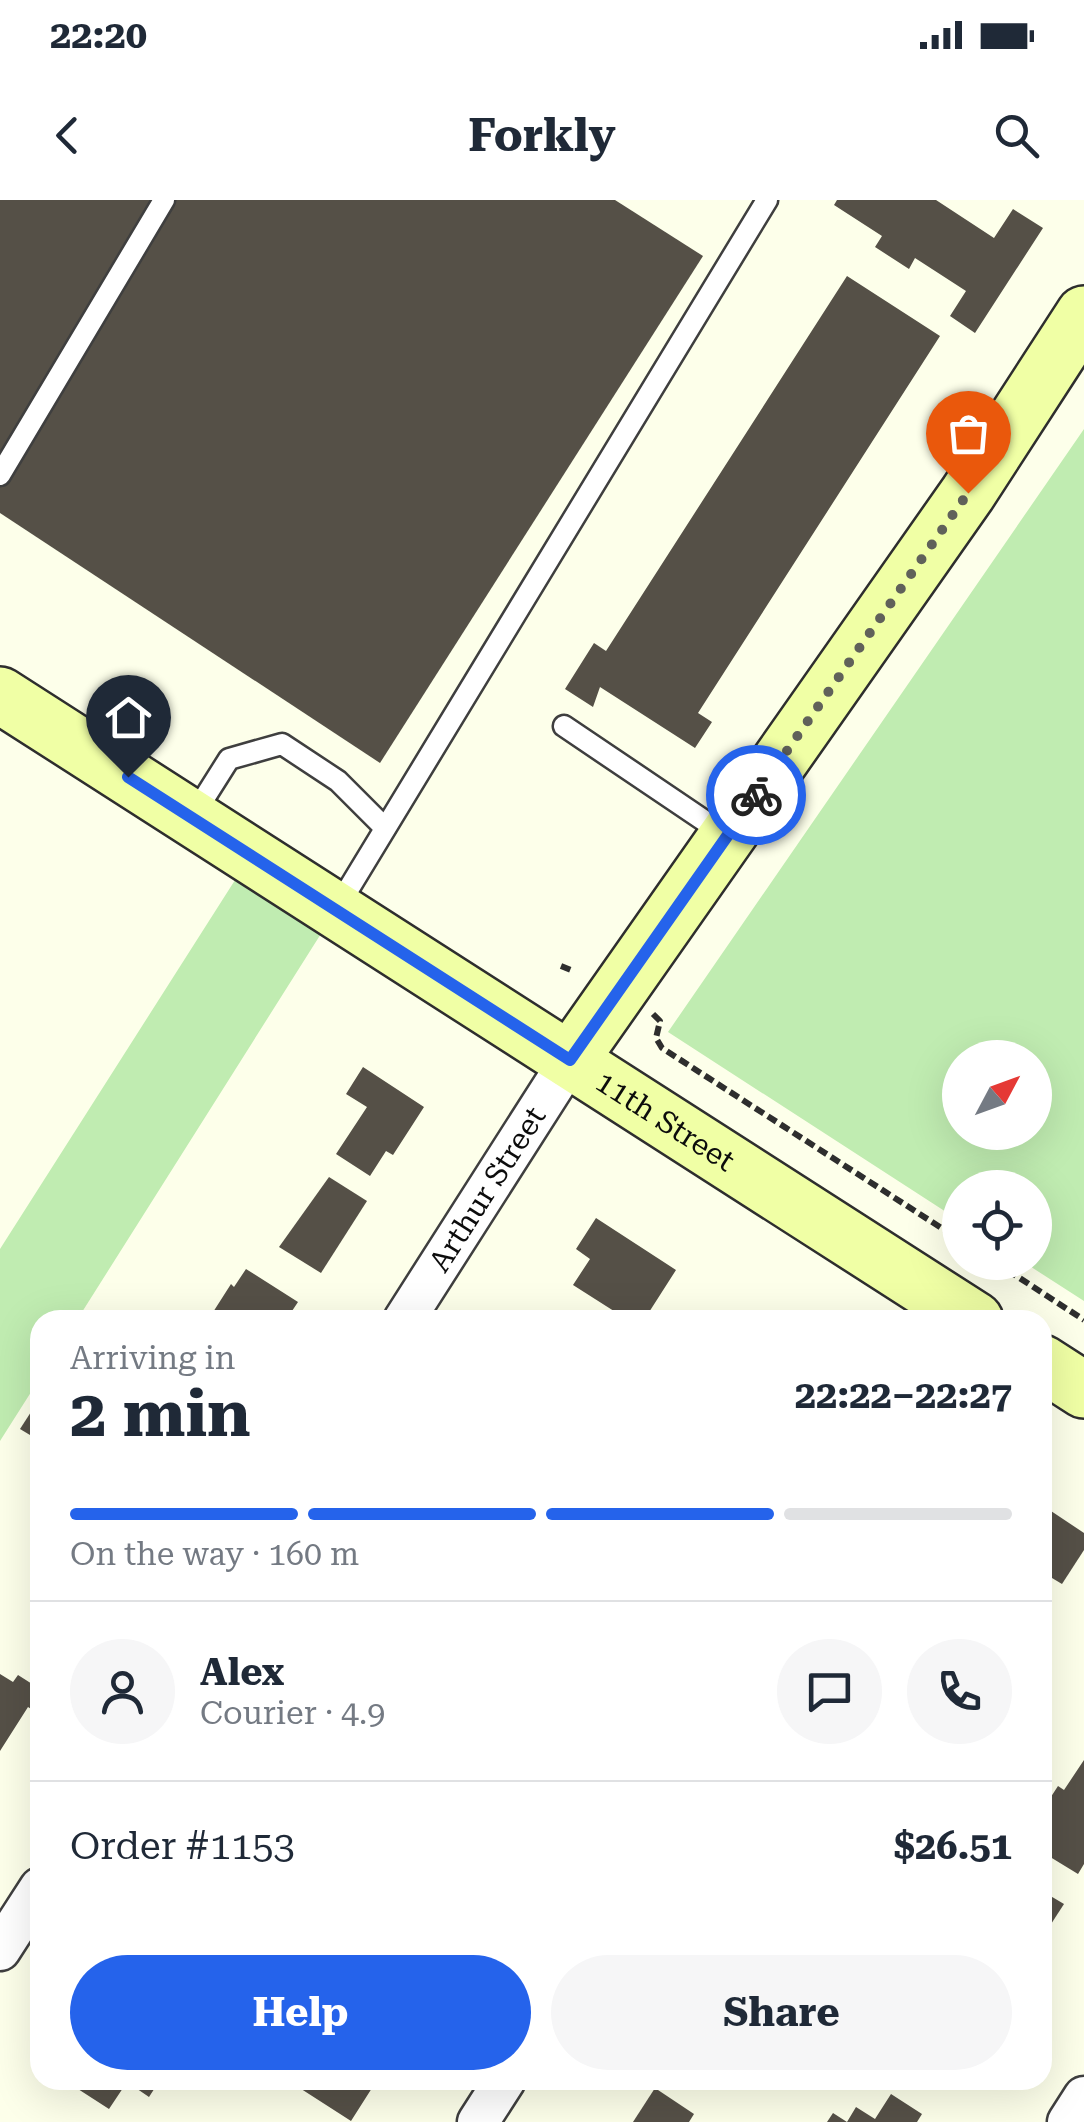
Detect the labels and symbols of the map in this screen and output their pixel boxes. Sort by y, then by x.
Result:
pin [926,391,1011,494]
pin [86,675,171,778]
courier [706,745,806,845]
north arrow [942,1040,1052,1150]
street label: 11th Street [589,1064,741,1178]
street label: Arthur Street [421,1100,553,1278]

